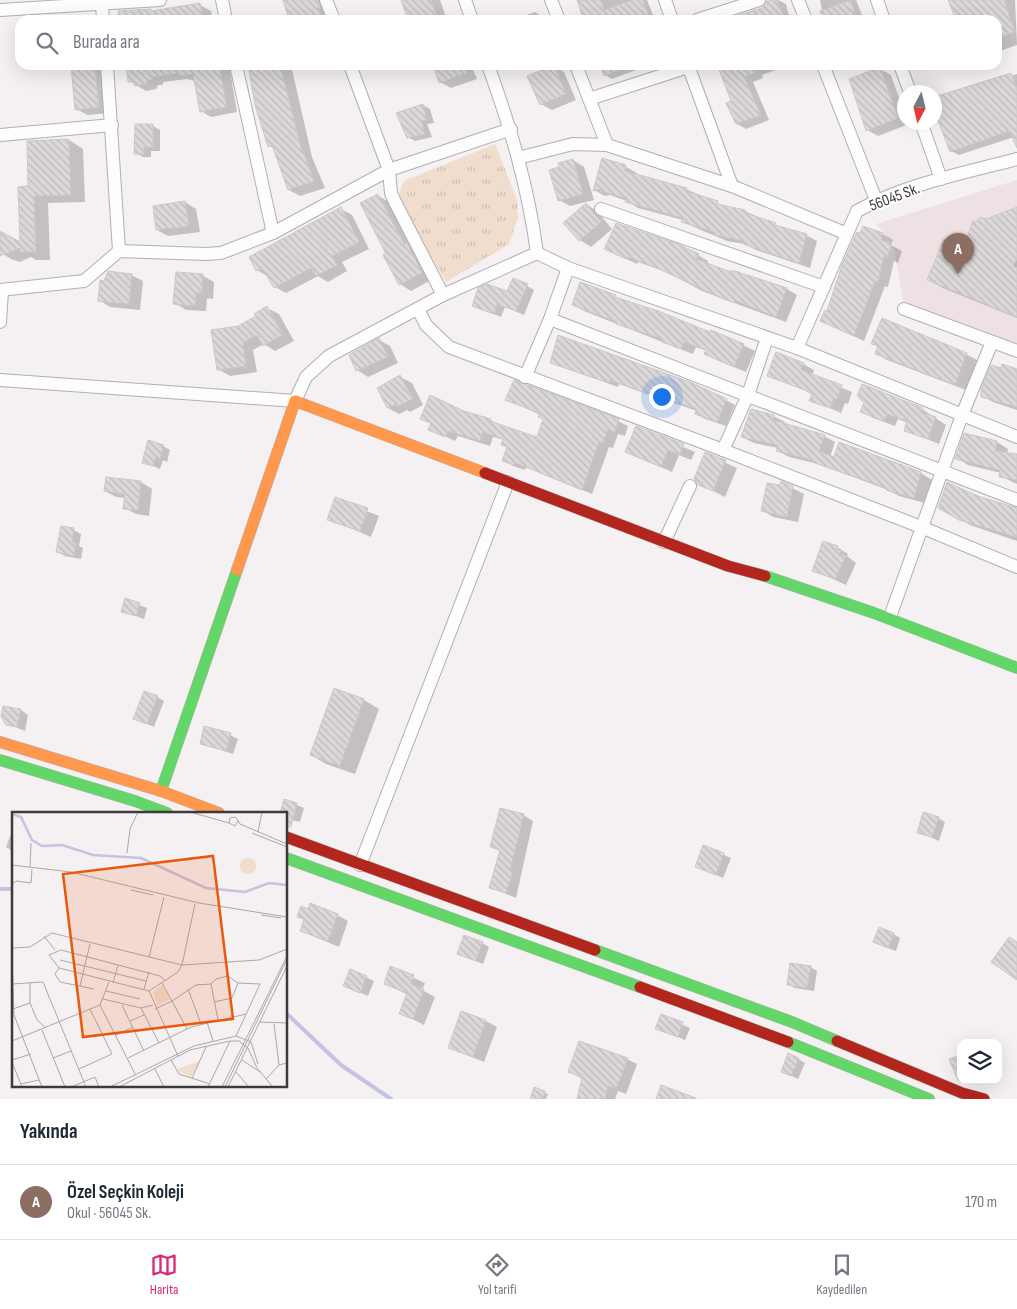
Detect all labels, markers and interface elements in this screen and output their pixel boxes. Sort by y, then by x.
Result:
search box [15,15,1002,70]
icon: search [33,29,61,57]
text: Burada ara [73,31,140,54]
north arrow [897,85,942,130]
street label: 56045 Sk. [867,179,922,216]
pin: A [942,233,974,274]
your location [649,384,675,410]
inset map [12,812,288,1086]
map controls [957,1039,1002,1084]
button: layers [957,1039,1002,1084]
text: Yakında [20,1119,77,1144]
text: Özel Seçkin Koleji [67,1181,184,1204]
text: A [32,1193,40,1212]
text: 170 m [965,1193,997,1212]
text: Okul · 56045 Sk. [67,1204,151,1223]
tab: Harita [150,1251,179,1298]
tab: Yol tarifi [478,1251,517,1298]
tab: Kaydedilen [816,1251,867,1298]

